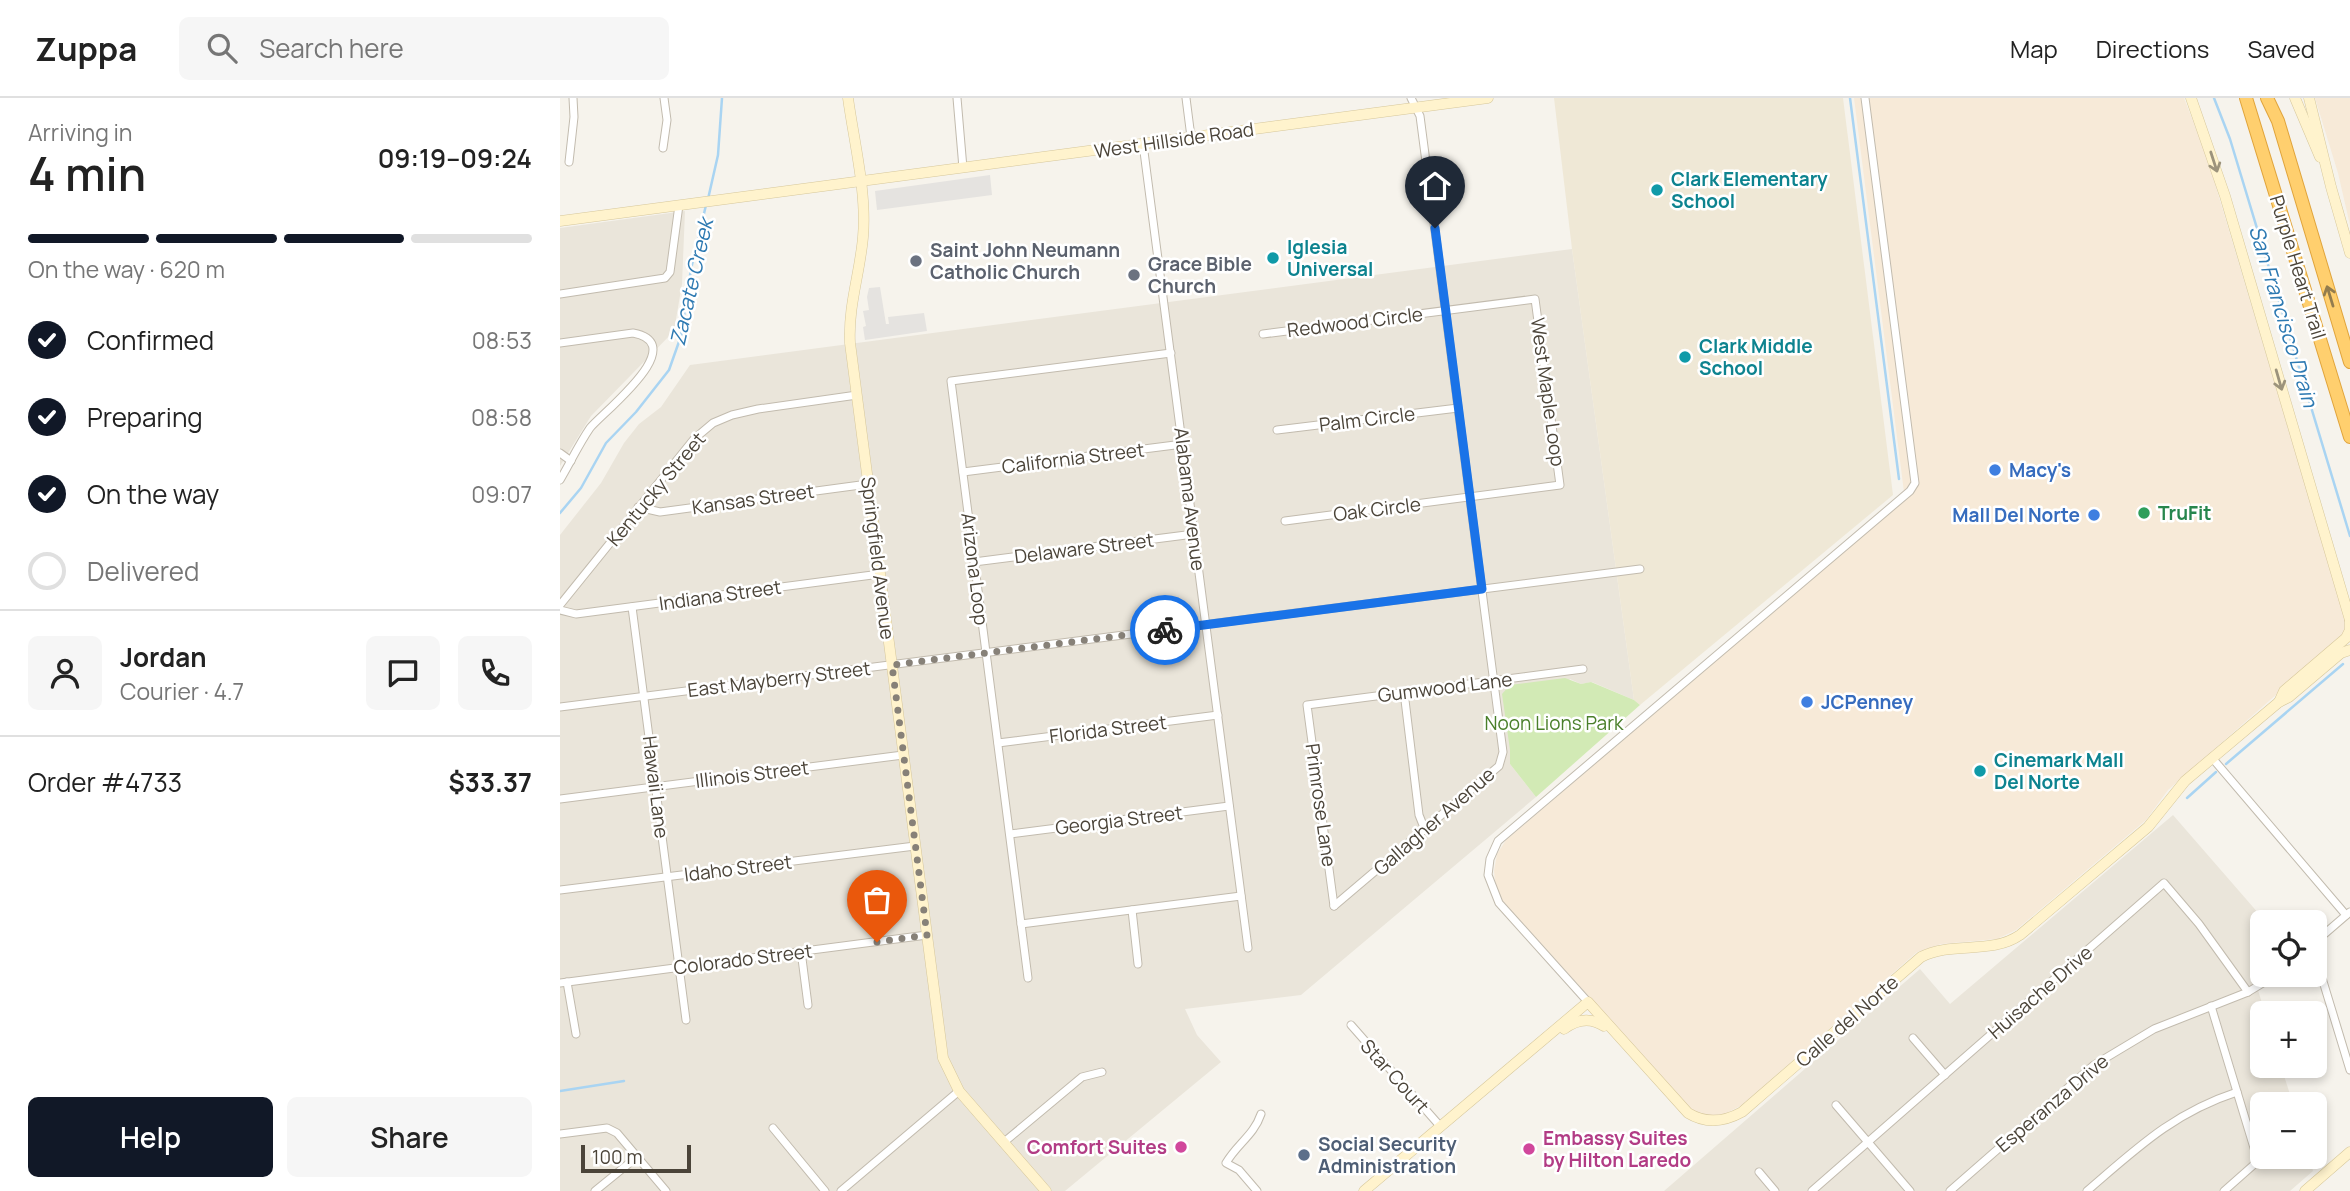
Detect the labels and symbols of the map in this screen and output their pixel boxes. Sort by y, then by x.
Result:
street label: West Hillside Road [1092,116,1256,164]
one-way arrow [2209,151,2222,173]
pin [1405,156,1465,228]
place label: Clark Elementary School [1671,166,1828,214]
marker: Clark Elementary School [1649,182,1665,198]
street label: Purple Heart Trail [2264,192,2332,342]
water label: Zacate Creek [663,213,720,348]
water label: San Francisco Drain [2243,222,2325,412]
place label: Iglesia Universal [1287,234,1373,282]
place label: Saint John Neumann Catholic Church [930,237,1120,285]
marker: Iglesia Universal [1265,250,1281,266]
place label: Grace Bible Church [1148,251,1252,299]
marker: Saint John Neumann Catholic Church [908,253,924,269]
marker: Grace Bible Church [1126,267,1142,283]
one-way arrow [2323,285,2336,307]
street label: Redwood Circle [1286,301,1424,343]
street label: West Maple Loop [1525,316,1571,468]
place label: Clark Middle School [1699,333,1813,381]
marker: Clark Middle School [1677,349,1693,365]
one-way arrow [2274,369,2287,391]
street label: Palm Circle [1318,400,1416,438]
street label: Alabama Avenue [1168,426,1212,572]
street label: Kentucky Street [601,427,711,551]
street label: California Street [1000,436,1146,480]
place label: Macy's [2009,457,2071,483]
marker: Macy's [1987,462,2003,478]
street label: Springfield Avenue [855,475,901,641]
street label: Kansas Street [690,478,816,520]
street label: Oak Circle [1332,491,1422,527]
place label: TruFit [2158,500,2212,526]
place label: Mall Del Norte [1952,502,2080,528]
marker: TruFit [2136,505,2152,521]
marker: Mall Del Norte [2086,507,2102,523]
street label: Arizona Loop [955,511,995,627]
street label: Delaware Street [1013,527,1155,569]
street label: Indiana Street [657,574,783,616]
courier [1130,595,1200,665]
street label: East Mayberry Street [686,655,872,703]
street label: Gumwood Lane [1376,666,1514,708]
place label: JCPenney [1821,689,1914,715]
marker: JCPenney [1799,694,1815,710]
street label: Florida Street [1048,709,1168,749]
park label: Noon Lions Park [1485,710,1624,736]
street label: Hawaii Lane [637,734,675,840]
street label: Primrose Lane [1299,742,1343,868]
place label: Cinemark Mall Del Norte [1994,747,2124,795]
street label: Illinois Street [694,754,810,794]
street label: Gallagher Avenue [1368,761,1500,881]
marker: Cinemark Mall Del Norte [1972,763,1988,779]
street label: Georgia Street [1054,799,1184,841]
street label: Idaho Street [683,848,793,888]
pin [847,870,907,942]
street label: Colorado Street [672,938,814,980]
street label: Huisache Drive [1982,939,2098,1045]
street label: Calle del Norte [1790,969,1904,1073]
street label: Star Court [1355,1033,1435,1119]
street label: Esperanza Drive [1990,1048,2114,1158]
place label: Embassy Suites by Hilton Laredo [1543,1125,1691,1173]
place label: Social Security Administration [1318,1131,1457,1179]
place label: Comfort Suites [1027,1134,1167,1160]
marker: Comfort Suites [1173,1139,1189,1155]
marker: Embassy Suites by Hilton Laredo [1521,1141,1537,1157]
scale bar [581,1142,691,1174]
marker: Social Security Administration [1296,1147,1312,1163]

